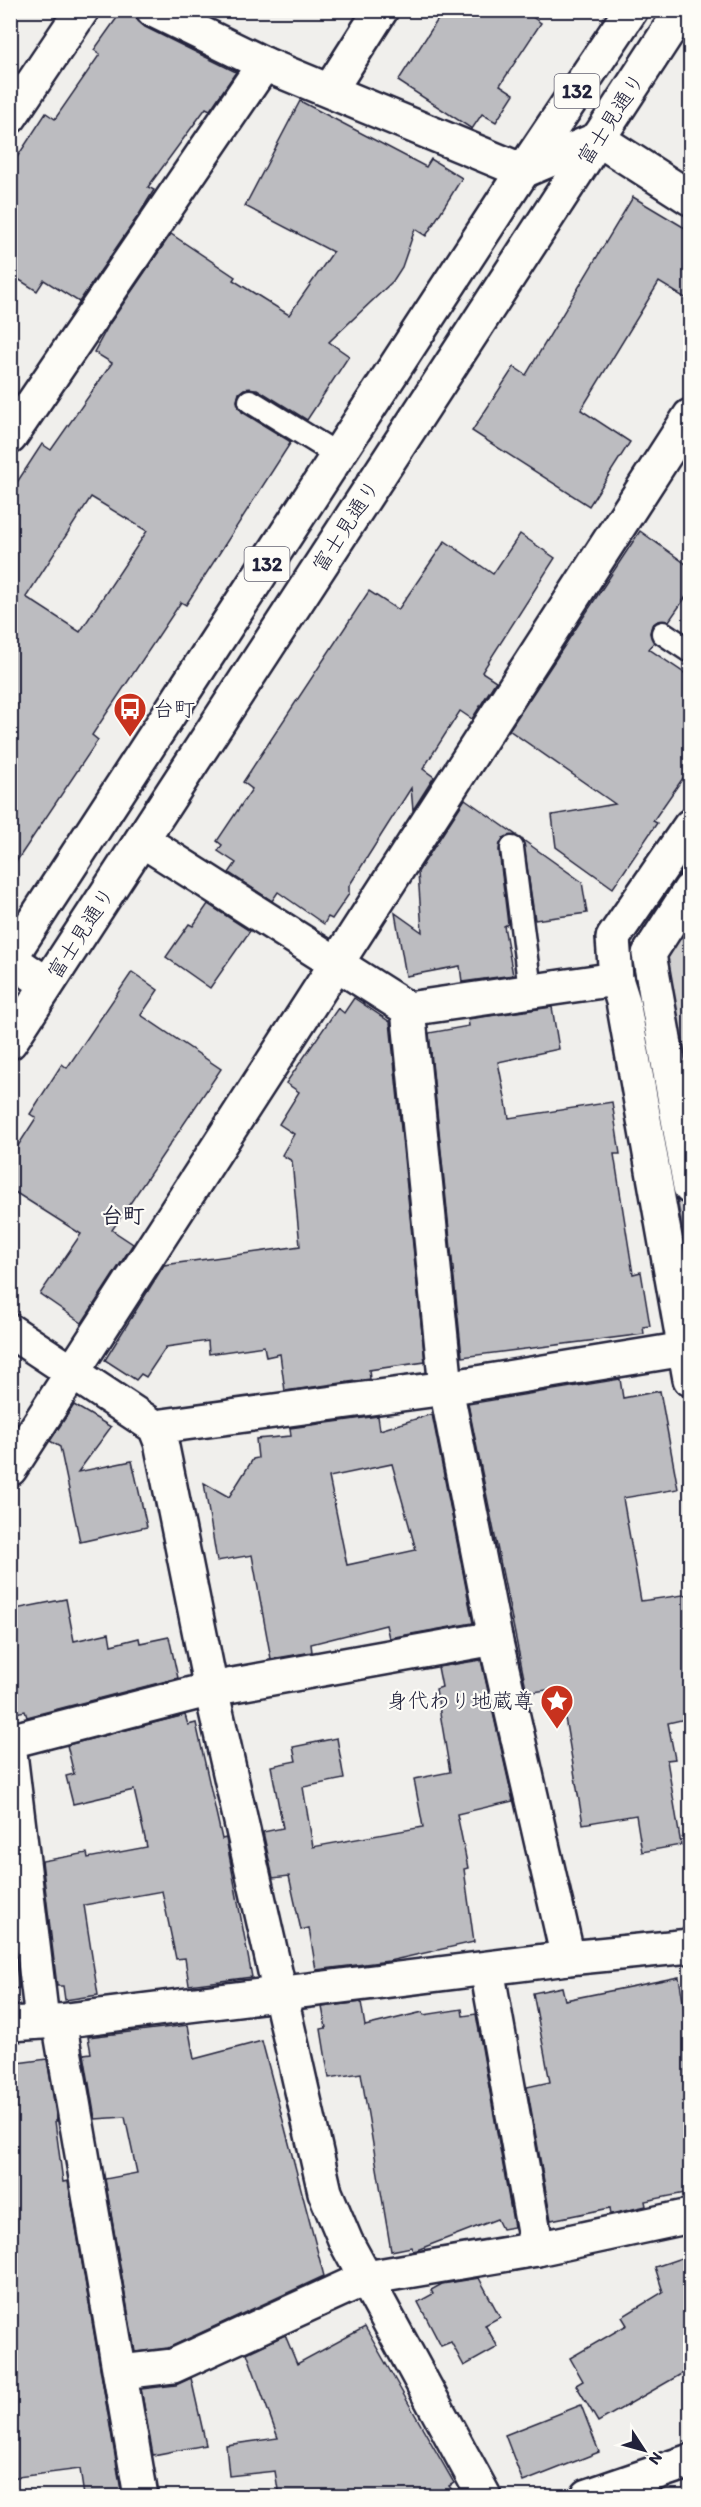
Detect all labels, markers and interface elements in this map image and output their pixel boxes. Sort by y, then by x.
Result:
street label: 富士見通り [572,68,650,170]
road number: 132 [554,74,600,108]
street label: 富士見通り [307,475,385,577]
road number: 132 [244,547,290,581]
bus stop icon: 台町 [112,691,148,738]
place label: 台町 [153,696,195,721]
street label: 富士見通り [42,882,120,984]
district label: 台町 [101,1202,145,1229]
place icon: 身代わり地蔵尊 [539,1683,575,1730]
place label: 身代わり地蔵尊 [387,1688,534,1713]
north arrow [614,2420,674,2480]
text: N [645,2449,667,2468]

